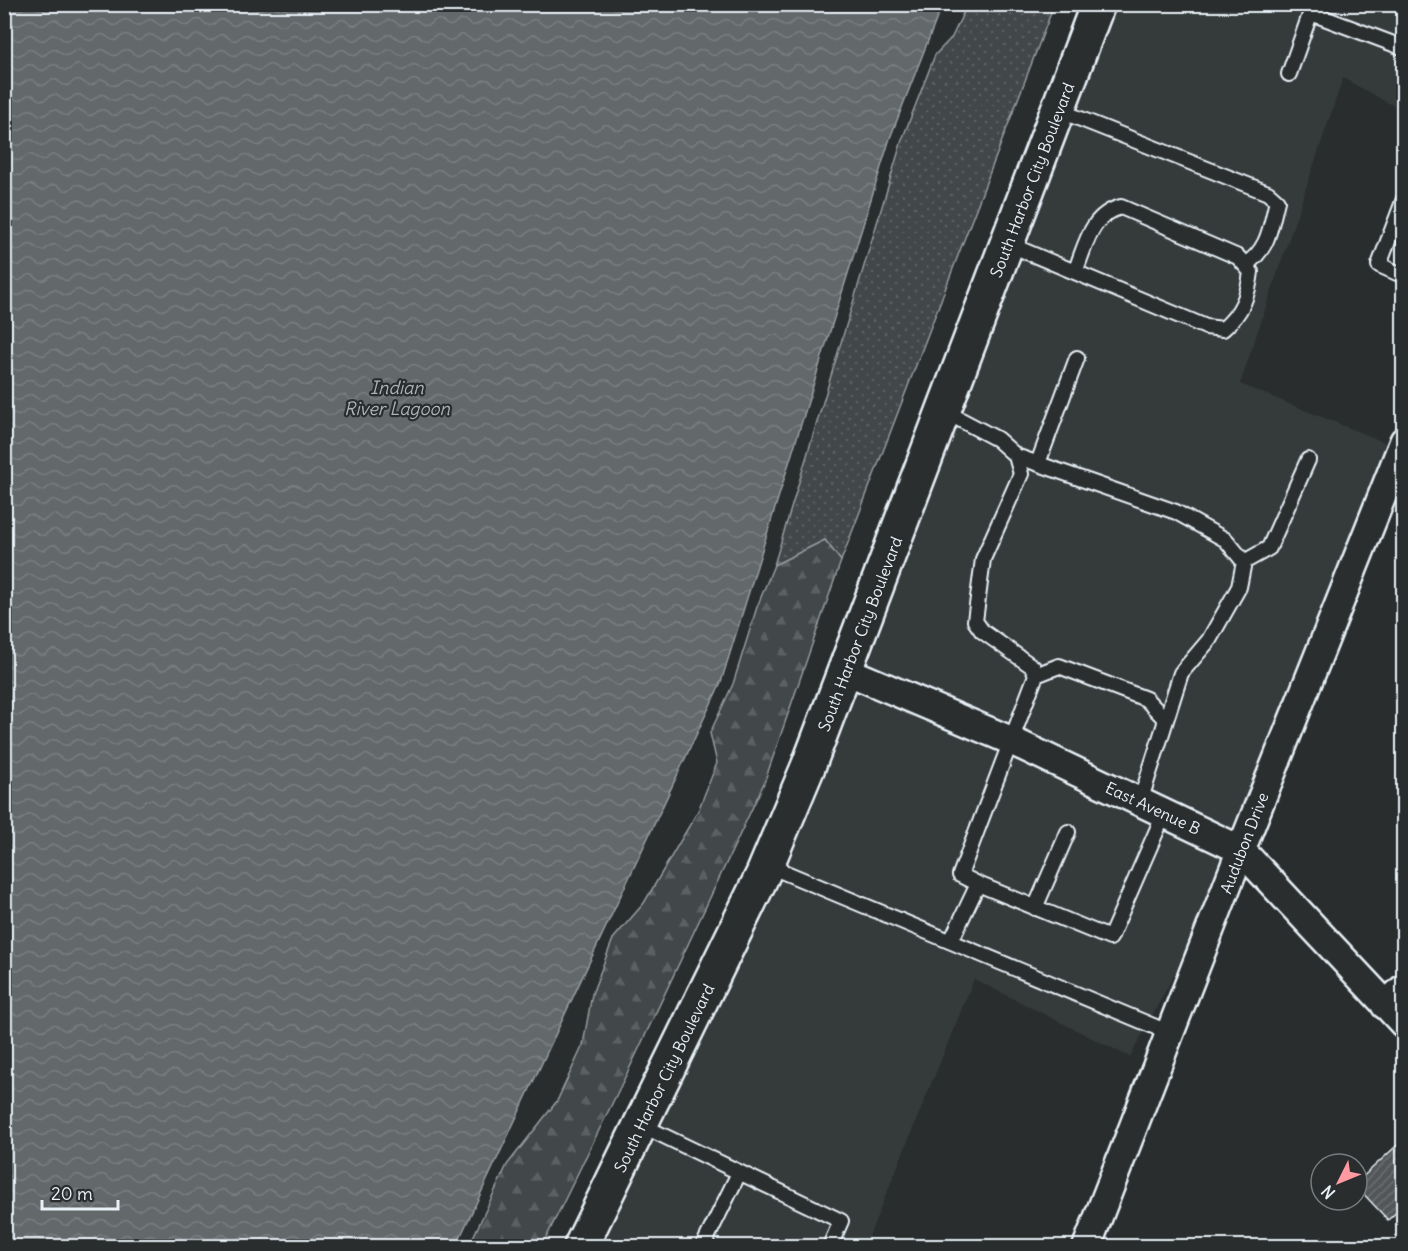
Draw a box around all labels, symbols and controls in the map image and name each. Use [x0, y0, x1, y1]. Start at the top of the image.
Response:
street label: South Harbor City Boulevard [986, 80, 1078, 280]
water label: Indian River Lagoon [344, 376, 451, 420]
street label: South Harbor City Boulevard [814, 534, 906, 734]
street label: East Avenue B [1102, 777, 1204, 839]
street label: Audubon Drive [1215, 789, 1273, 897]
street label: South Harbor City Boulevard [610, 981, 718, 1175]
north arrow [1309, 1152, 1369, 1212]
scale bar [42, 1173, 118, 1211]
text: N [1317, 1181, 1339, 1203]
text: 20 m [51, 1182, 93, 1205]

